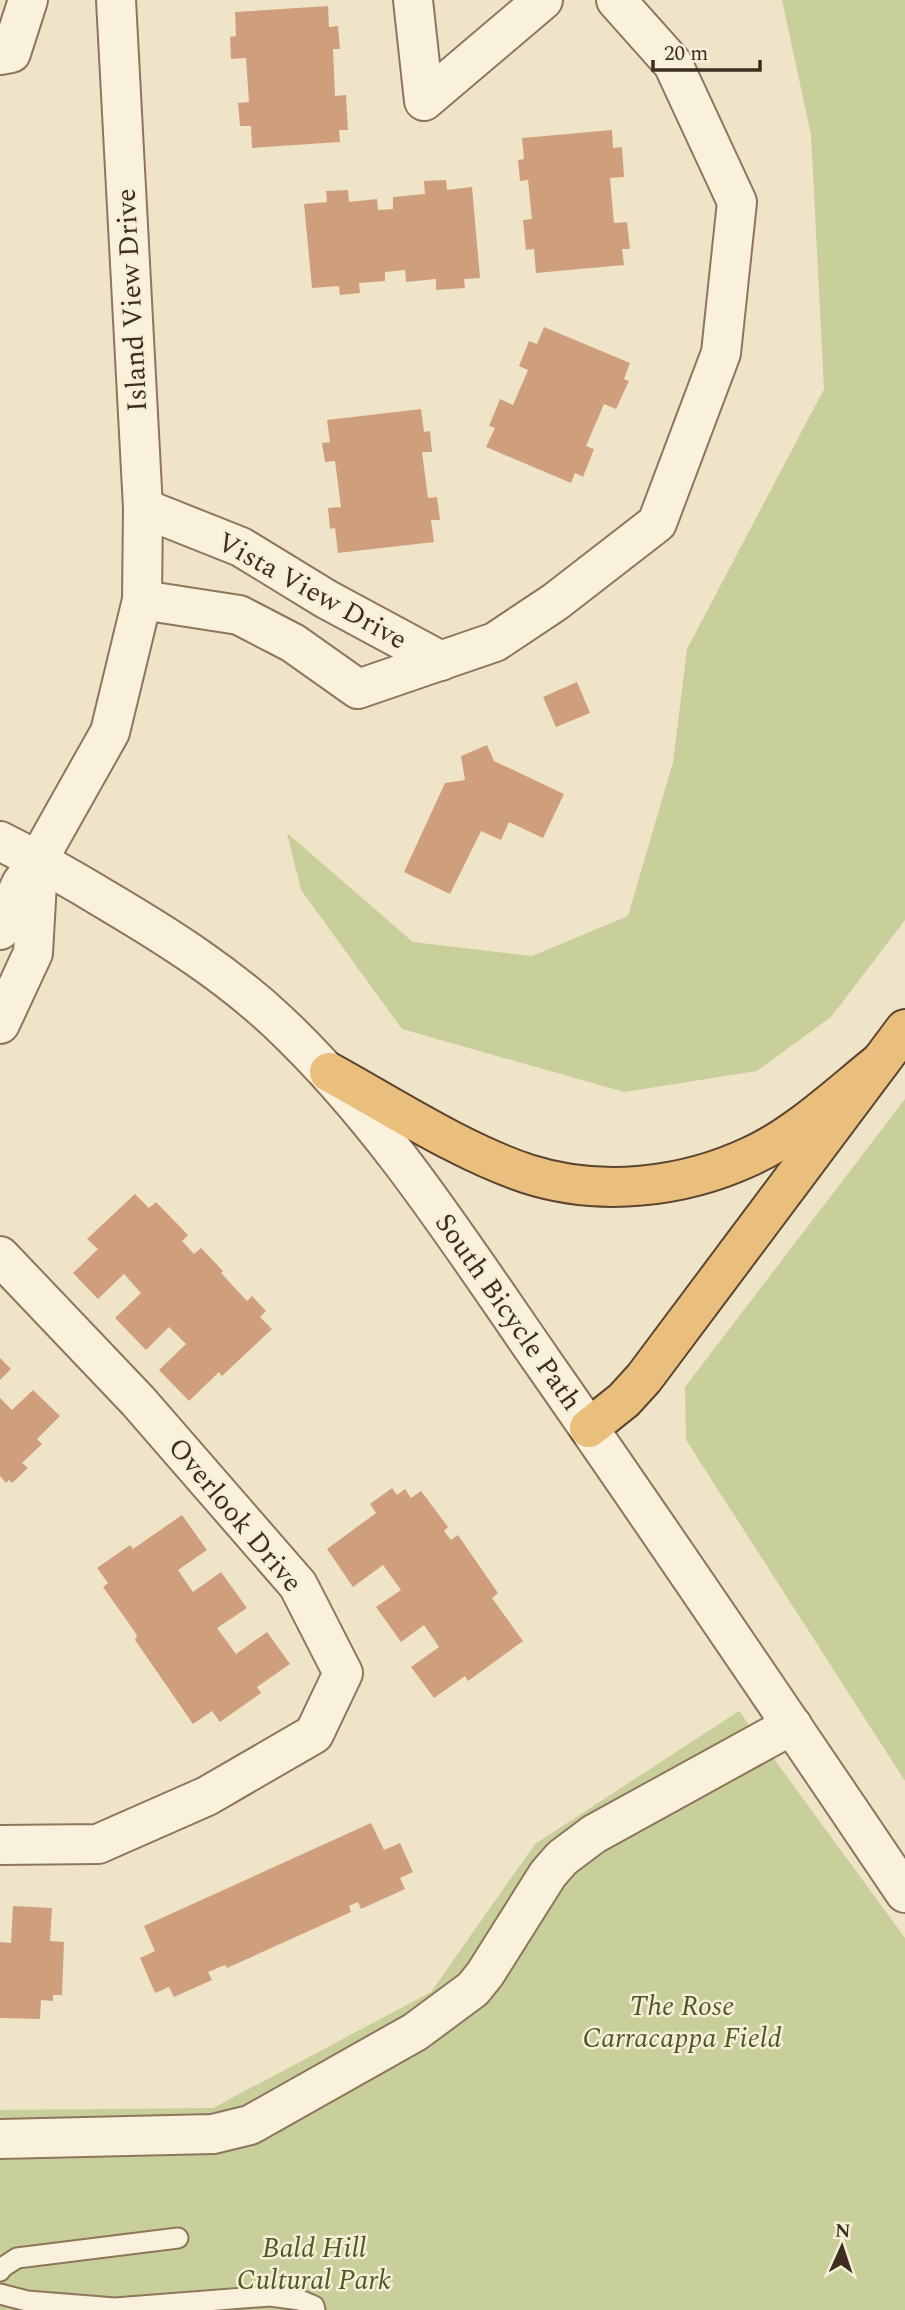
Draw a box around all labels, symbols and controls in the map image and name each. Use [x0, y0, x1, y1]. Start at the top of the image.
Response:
scale bar [653, 28, 760, 72]
text: 20 m [664, 38, 708, 70]
street label: Island View Drive [105, 187, 159, 413]
street label: Vista View Drive [209, 521, 415, 661]
street label: South Bicycle Path [424, 1204, 592, 1420]
street label: Overlook Drive [157, 1428, 313, 1602]
park label: The Rose Carracappa Field [582, 1985, 782, 2060]
north arrow [807, 2212, 877, 2282]
text: N [834, 2217, 851, 2246]
park label: Bald Hill Cultural Park [237, 2227, 391, 2302]

